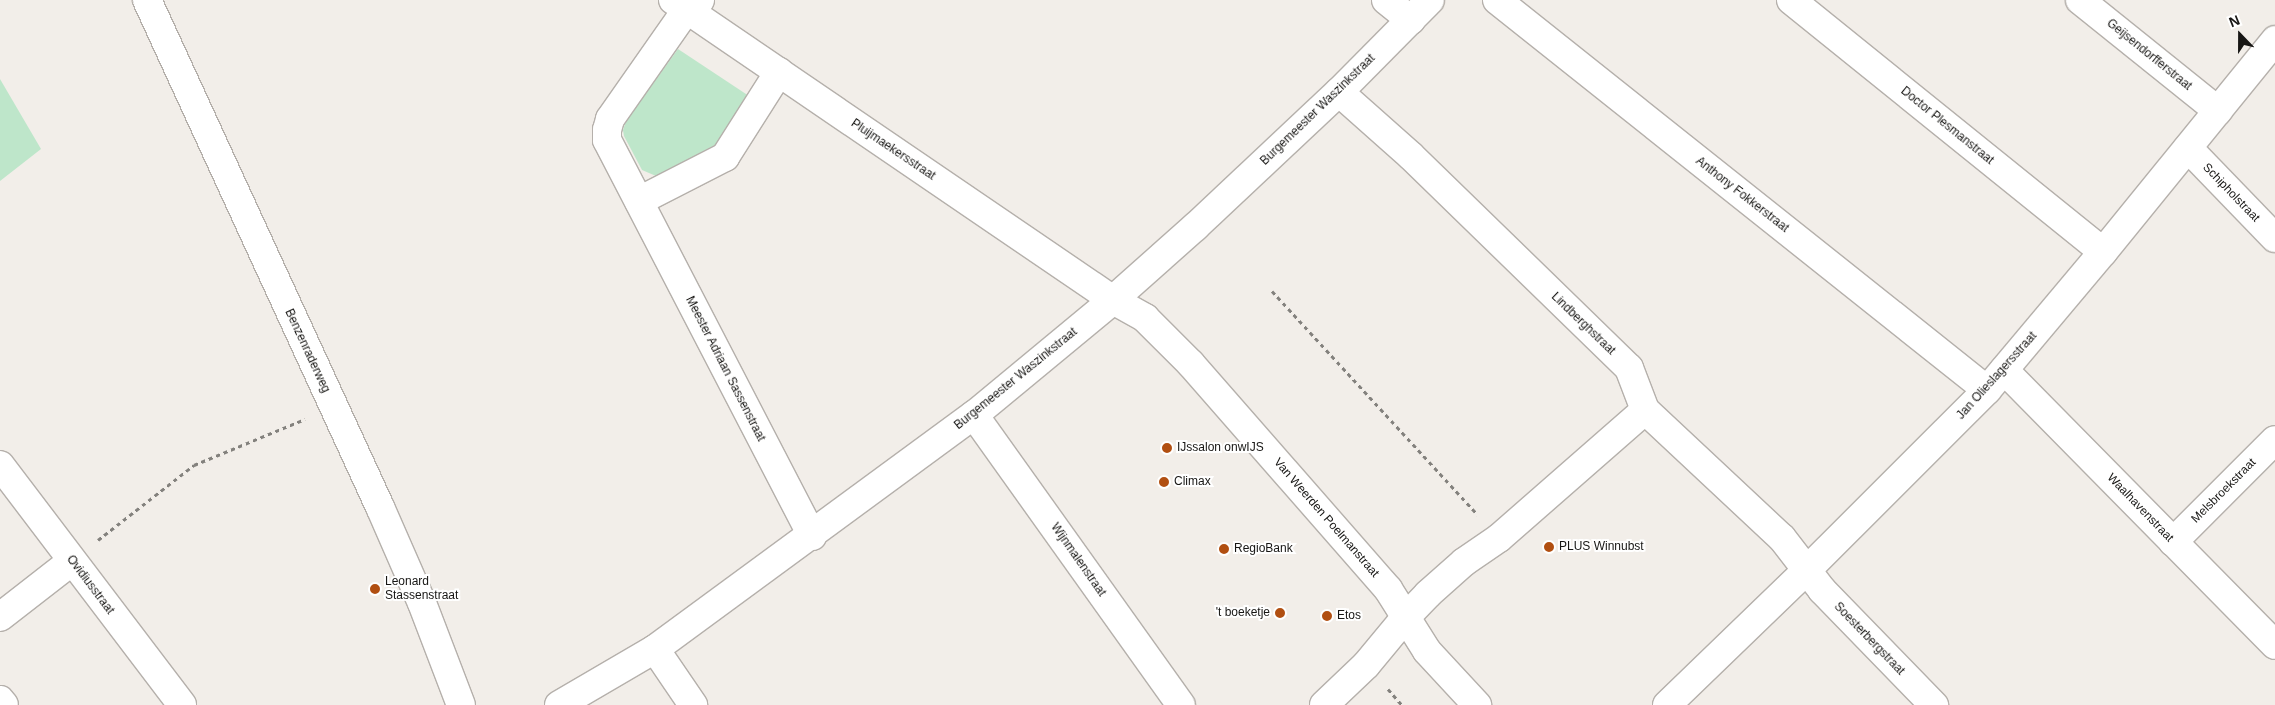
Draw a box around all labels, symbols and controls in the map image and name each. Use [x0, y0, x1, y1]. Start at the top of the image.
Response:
north arrow [2215, 10, 2265, 60]
text: N [2227, 12, 2242, 30]
street label: Geijsendorfferstraat [2104, 16, 2194, 94]
street label: Burgemeester Waszinkstraat [1258, 51, 1378, 169]
street label: Doctor Plesmanstraat [1898, 84, 1996, 168]
street label: Pluijmaekersstraat [848, 116, 938, 184]
street label: Anthony Fokkerstraat [1693, 154, 1791, 236]
street label: Schipholstraat [2199, 161, 2263, 225]
street label: Lindberghstraat [1548, 290, 1618, 358]
street label: Meester Adriaan Sassenstraat [682, 294, 768, 444]
street label: Benzenraderweg [281, 307, 333, 395]
street label: Burgemeester Waszinkstraat [952, 325, 1080, 433]
street label: Jan Olieslagersstraat [1954, 329, 2040, 423]
place label: IJssalon onwIJS [1177, 441, 1264, 455]
marker: IJssalon onwIJS [1161, 442, 1173, 454]
street label: Van Weerden Poelmanstraat [1270, 456, 1382, 580]
street label: Melsbroekstraat [2189, 456, 2259, 526]
street label: Waalhavenstraat [2104, 471, 2176, 545]
place label: Climax [1174, 475, 1211, 489]
marker: Climax [1158, 476, 1170, 488]
street label: Wijnmalenstraat [1047, 521, 1109, 599]
place label: PLUS Winnubst [1559, 540, 1644, 554]
marker: PLUS Winnubst [1543, 541, 1555, 553]
place label: RegioBank [1234, 542, 1293, 556]
marker: RegioBank [1218, 543, 1230, 555]
street label: Ovidiusstraat [63, 553, 117, 617]
place label: Leonard Stassenstraat [385, 575, 458, 603]
marker: Leonard Stassenstraat [369, 583, 381, 595]
street label: Soesterbergstraat [1831, 600, 1907, 678]
place label: 't boeketje [1216, 606, 1270, 620]
marker: 't boeketje [1274, 607, 1286, 619]
place label: Etos [1337, 609, 1361, 623]
marker: Etos [1321, 610, 1333, 622]

